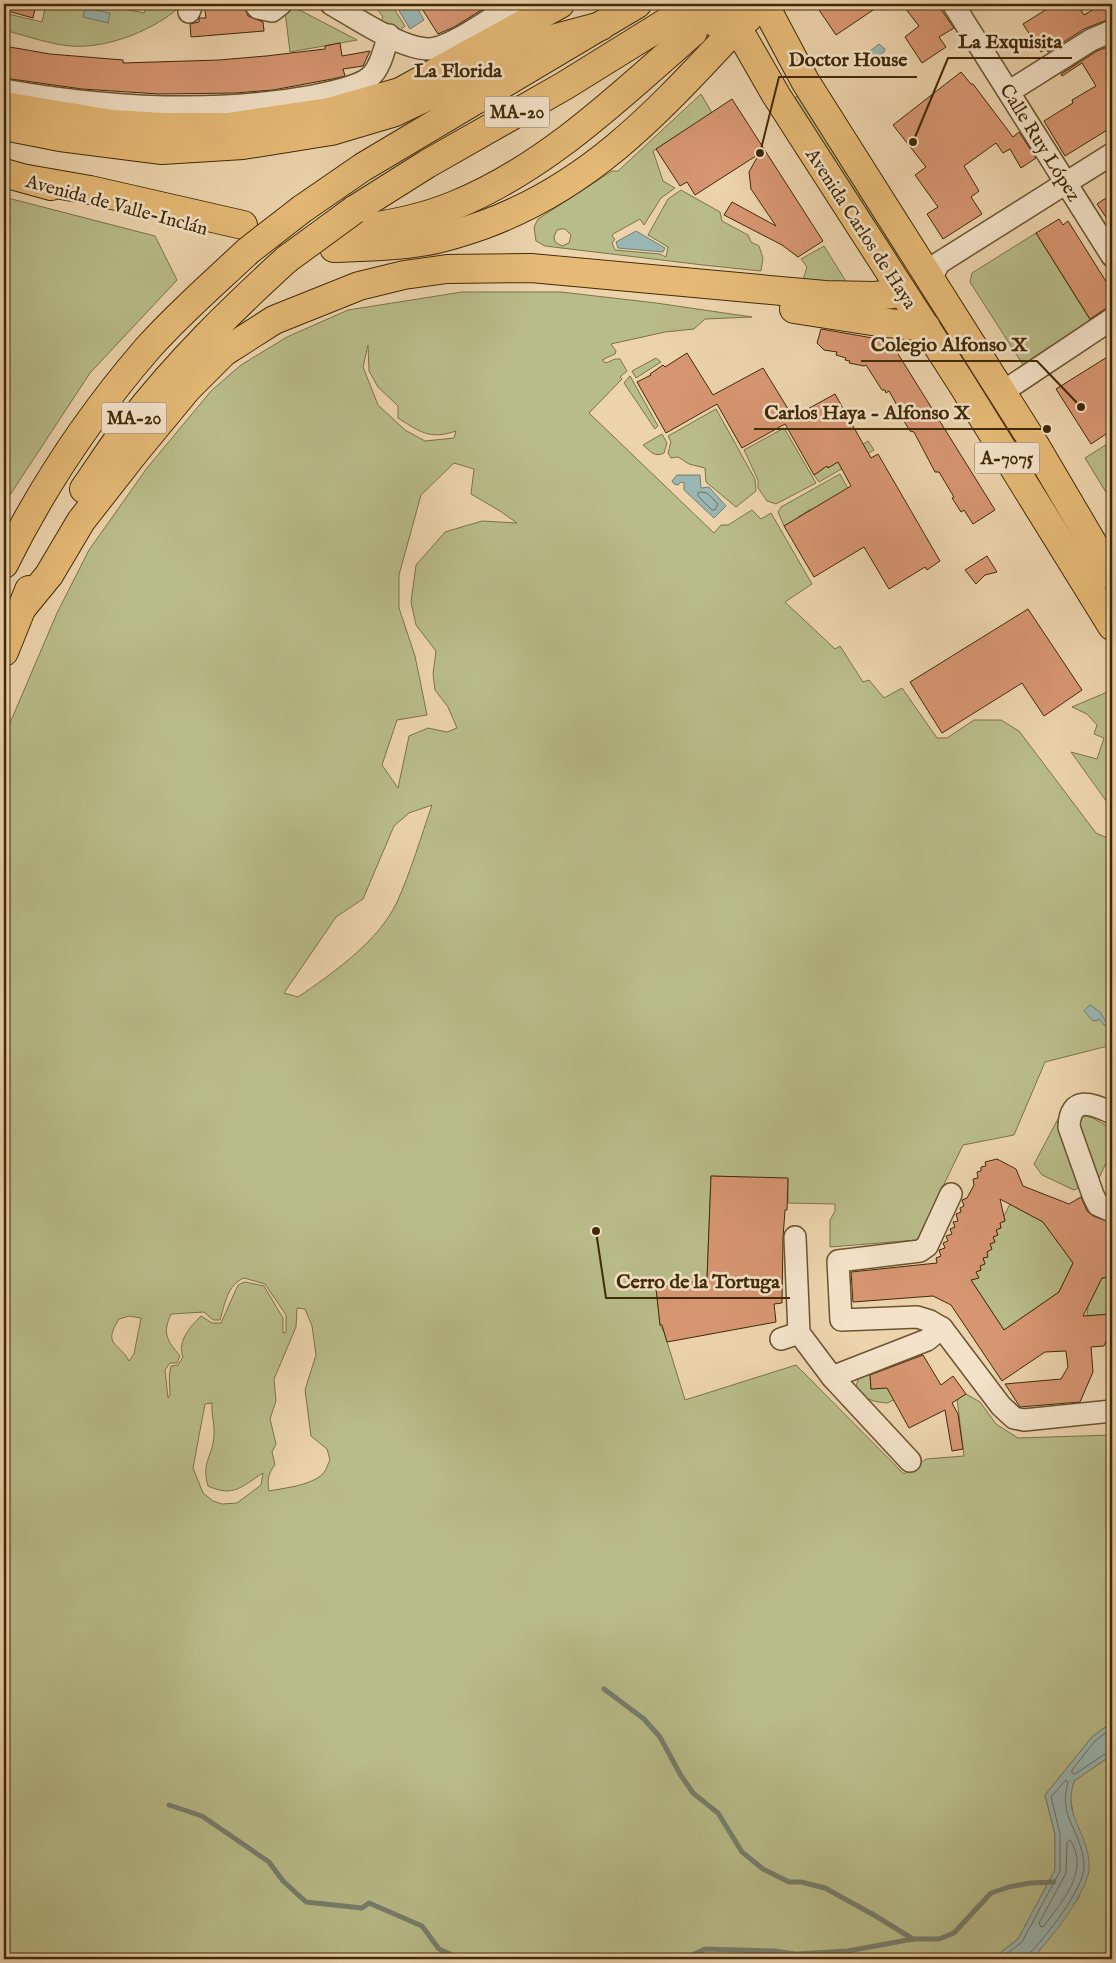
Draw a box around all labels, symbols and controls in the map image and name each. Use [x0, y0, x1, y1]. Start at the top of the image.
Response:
callout: La Exquisita [948, 23, 1072, 58]
text: La Exquisita [958, 30, 1062, 55]
callout: Doctor House [779, 42, 917, 77]
text: Doctor House [789, 48, 908, 73]
district label: La Florida [414, 59, 502, 84]
street label: Calle Ruy López [994, 80, 1085, 207]
road number: MA-20 [484, 96, 550, 128]
street label: Avenida Carlos de Haya [799, 143, 922, 315]
street label: Avenida de Valle-Inclán [22, 170, 210, 242]
callout: Colegio Alfonso X [861, 326, 1037, 361]
text: Colegio Alfonso X [871, 333, 1028, 358]
callout: Carlos Haya - Alfonso X [754, 394, 980, 429]
text: Carlos Haya - Alfonso X [764, 401, 971, 426]
road number: MA-20 [102, 402, 166, 433]
road number: A-7075 [974, 442, 1040, 473]
callout: Cerro de la Tortuga [606, 1263, 790, 1298]
text: Cerro de la Tortuga [616, 1270, 780, 1295]

